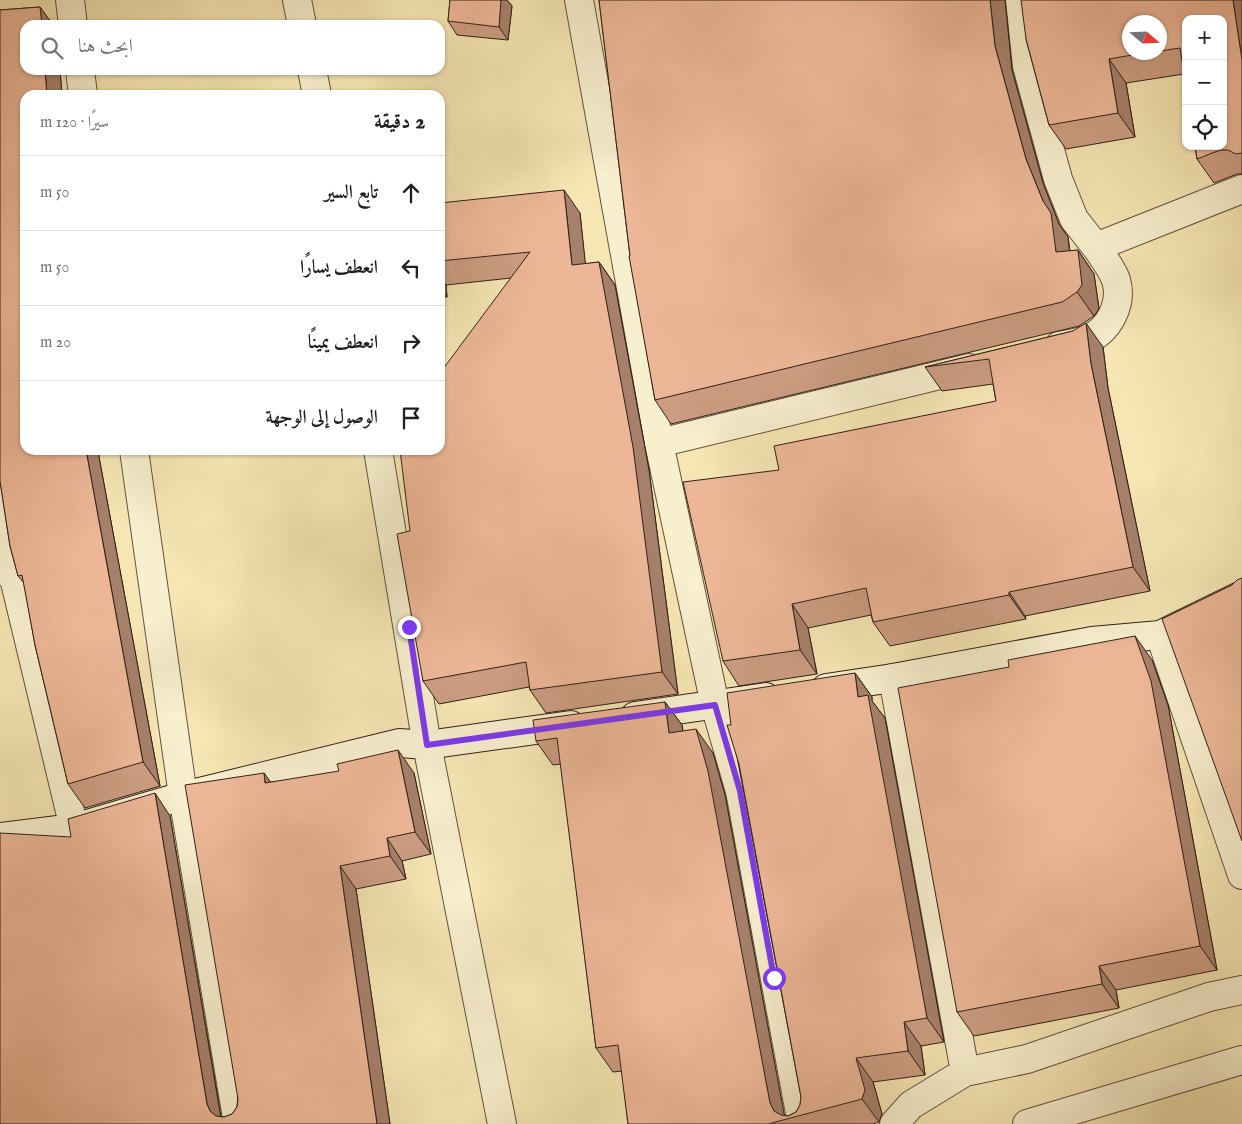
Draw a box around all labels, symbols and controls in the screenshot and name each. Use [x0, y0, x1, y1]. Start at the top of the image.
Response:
north arrow [1122, 15, 1167, 60]
map controls [1182, 15, 1227, 150]
button: + [1182, 15, 1227, 60]
search box [20, 20, 445, 75]
icon: search [38, 34, 66, 62]
text: ابحث هنا [78, 35, 133, 59]
button: − [1182, 60, 1227, 105]
button: locate [1182, 105, 1227, 150]
text: 2 دقيقة [374, 109, 425, 136]
text: سيرًا · 120 m [40, 113, 109, 133]
icon: ahead [397, 179, 425, 207]
text: تابع السير [324, 181, 378, 205]
text: 50 m [40, 183, 69, 203]
icon: left [397, 254, 425, 282]
text: انعطف يسارًا [300, 256, 378, 280]
text: 50 m [40, 258, 69, 278]
icon: right [397, 329, 425, 357]
text: انعطف يمينًا [308, 331, 378, 355]
text: 20 m [40, 333, 71, 353]
icon: arrive [397, 404, 425, 432]
text: الوصول إلى الوجهة [266, 406, 378, 430]
route end [398, 616, 421, 639]
route start [763, 967, 786, 990]

